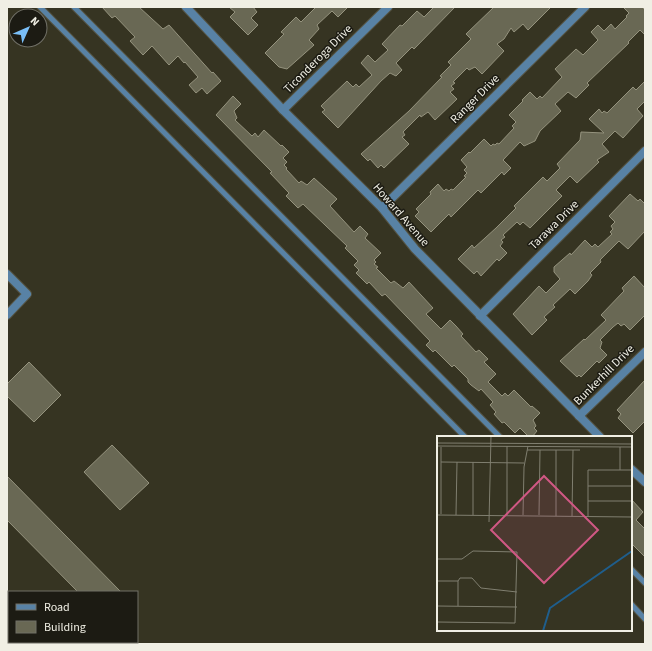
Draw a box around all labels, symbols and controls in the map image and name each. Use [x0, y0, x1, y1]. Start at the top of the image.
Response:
north arrow [8, 8, 48, 48]
text: N [27, 13, 43, 29]
street label: Ticonderoga Drive [280, 21, 356, 97]
street label: Ranger Drive [446, 70, 504, 128]
street label: Howard Avenue [369, 180, 433, 250]
street label: Tarawa Drive [525, 196, 583, 254]
street label: Bunkerhill Drive [570, 341, 638, 409]
inset map [437, 436, 632, 631]
legend [8, 591, 138, 643]
text: Road [44, 599, 70, 616]
text: Building [44, 619, 86, 636]

